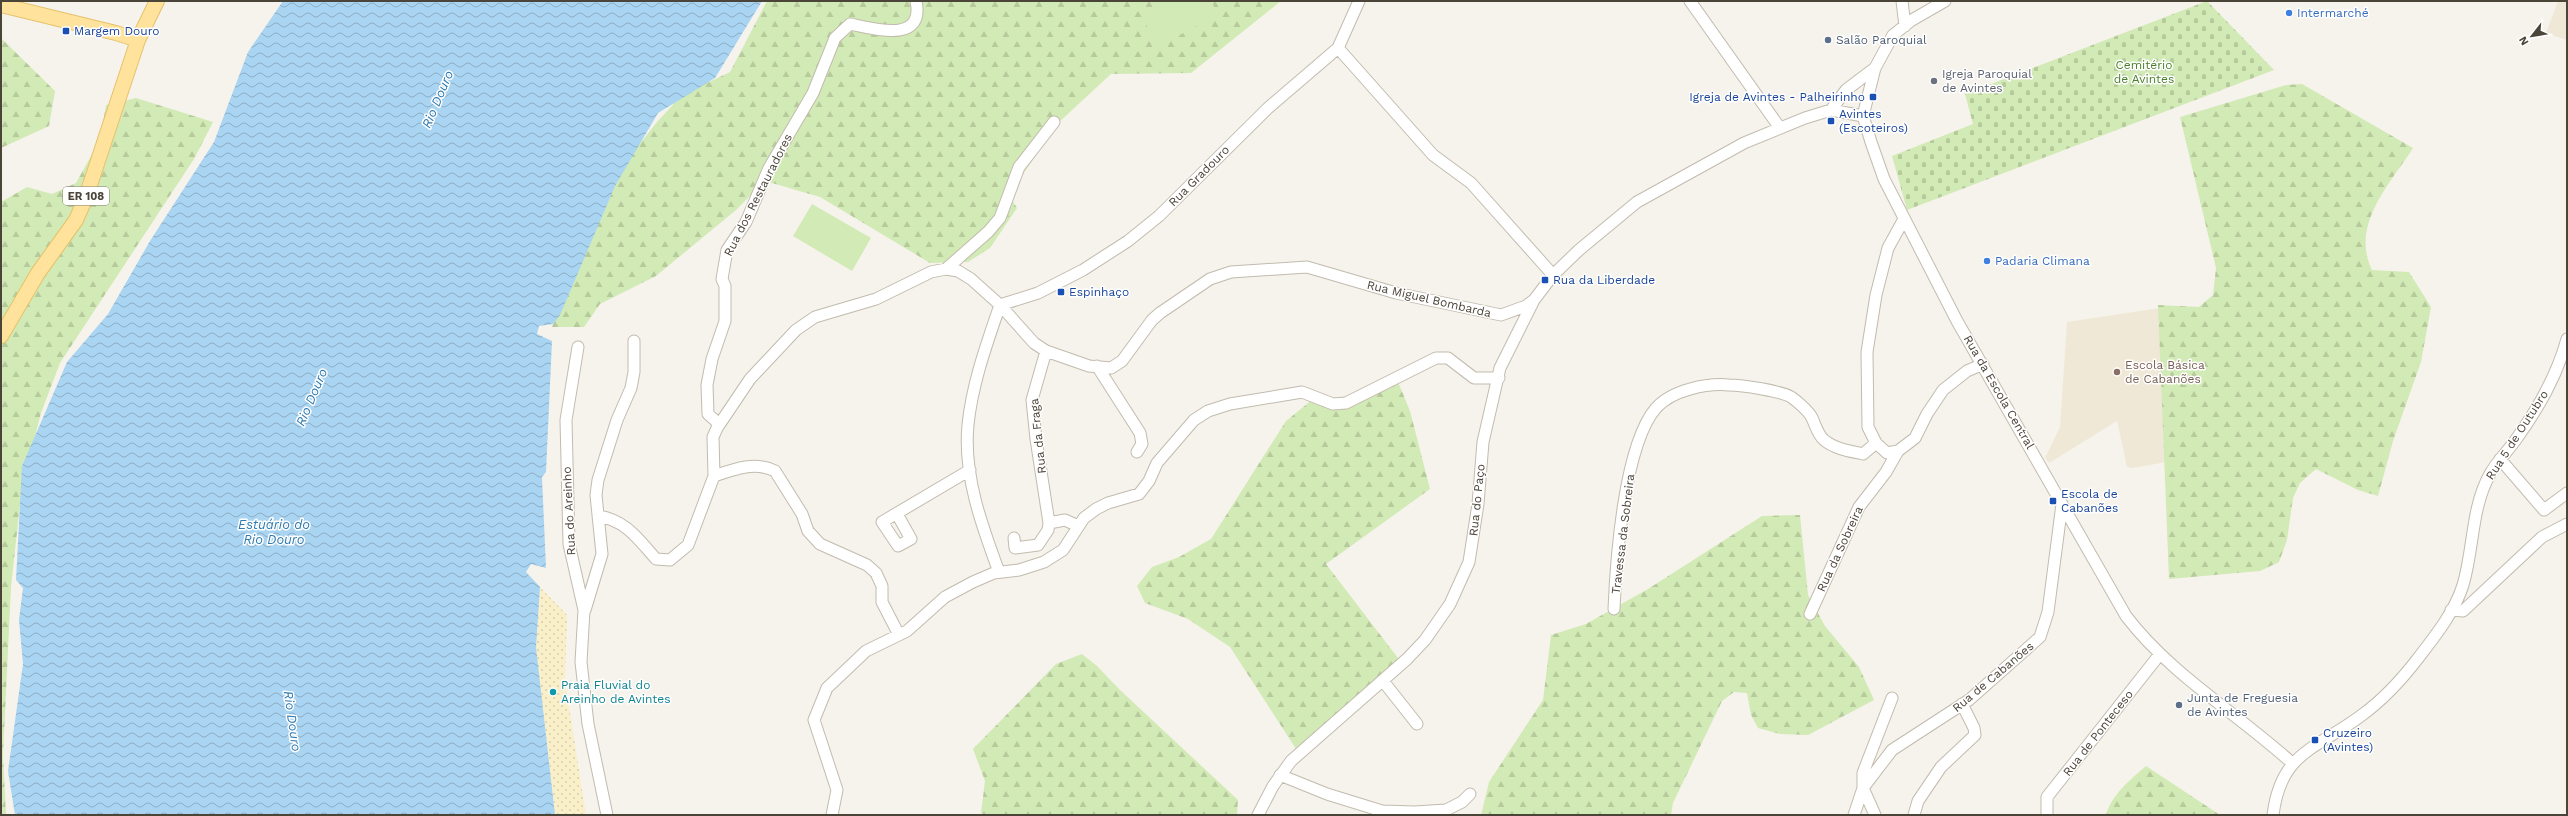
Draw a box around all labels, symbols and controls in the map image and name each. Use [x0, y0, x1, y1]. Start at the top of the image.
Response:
place label: Intermarché [2297, 6, 2369, 20]
marker: Intermarché [2284, 8, 2294, 18]
north arrow [2512, 16, 2552, 56]
place label: Margem Douro [74, 24, 160, 38]
marker: Margem Douro [61, 26, 71, 36]
place label: Salão Paroquial [1836, 33, 1927, 47]
text: N [2516, 34, 2532, 48]
marker: Salão Paroquial [1823, 35, 1833, 45]
park label: Cemitério de Avintes [2114, 58, 2174, 86]
place label: Igreja Paroquial de Avintes [1942, 67, 2032, 95]
water label: Rio Douro [419, 68, 456, 130]
marker: Igreja Paroquial de Avintes [1929, 76, 1939, 86]
place label: Igreja de Avintes - Palheirinho [1689, 90, 1865, 104]
marker: Igreja de Avintes - Palheirinho [1868, 92, 1878, 102]
place label: Avintes (Escoteiros) [1839, 107, 1908, 135]
marker: Avintes (Escoteiros) [1826, 116, 1836, 126]
street label: Rua dos Restauradores [721, 131, 795, 259]
street label: Rua Gradouro [1166, 143, 1232, 209]
road number: ER 108 [63, 187, 109, 205]
place label: Padaria Climana [1995, 254, 2090, 268]
marker: Padaria Climana [1982, 256, 1992, 266]
place label: Rua da Liberdade [1553, 273, 1655, 287]
marker: Rua da Liberdade [1540, 275, 1550, 285]
street label: Rua Miguel Bombarda [1365, 278, 1493, 320]
place label: Espinhaço [1069, 285, 1129, 299]
marker: Espinhaço [1056, 287, 1066, 297]
street label: Rua da Escola Central [1961, 333, 2037, 452]
place label: Escola Básica de Cabanões [2125, 358, 2205, 386]
water label: Rio Douro [293, 366, 330, 428]
marker: Escola Básica de Cabanões [2112, 367, 2122, 377]
street label: Rua 5 de Outubro [2483, 388, 2551, 482]
street label: Rua da Fraga [1027, 398, 1049, 474]
street label: Rua do Paço [1466, 463, 1488, 537]
street label: Rua do Areinho [560, 466, 578, 556]
street label: Travessa da Sobreira [1609, 473, 1637, 595]
place label: Escola de Cabanões [2061, 487, 2118, 515]
marker: Escola de Cabanões [2048, 496, 2058, 506]
street label: Rua da Sobreira [1814, 504, 1866, 594]
water label: Estuário do Rio Douro [238, 517, 310, 547]
street label: Rua de Cabanões [1950, 639, 2036, 715]
place label: Praia Fluvial do Areinho de Avintes [561, 678, 671, 706]
marker: Praia Fluvial do Areinho de Avintes [548, 687, 558, 697]
street label: Rua de Ponteceso [2060, 687, 2136, 779]
water label: Rio Douro [281, 690, 304, 752]
place label: Junta de Freguesia de Avintes [2187, 691, 2298, 719]
marker: Junta de Freguesia de Avintes [2174, 700, 2184, 710]
place label: Cruzeiro (Avintes) [2323, 726, 2373, 754]
marker: Cruzeiro (Avintes) [2310, 735, 2320, 745]

